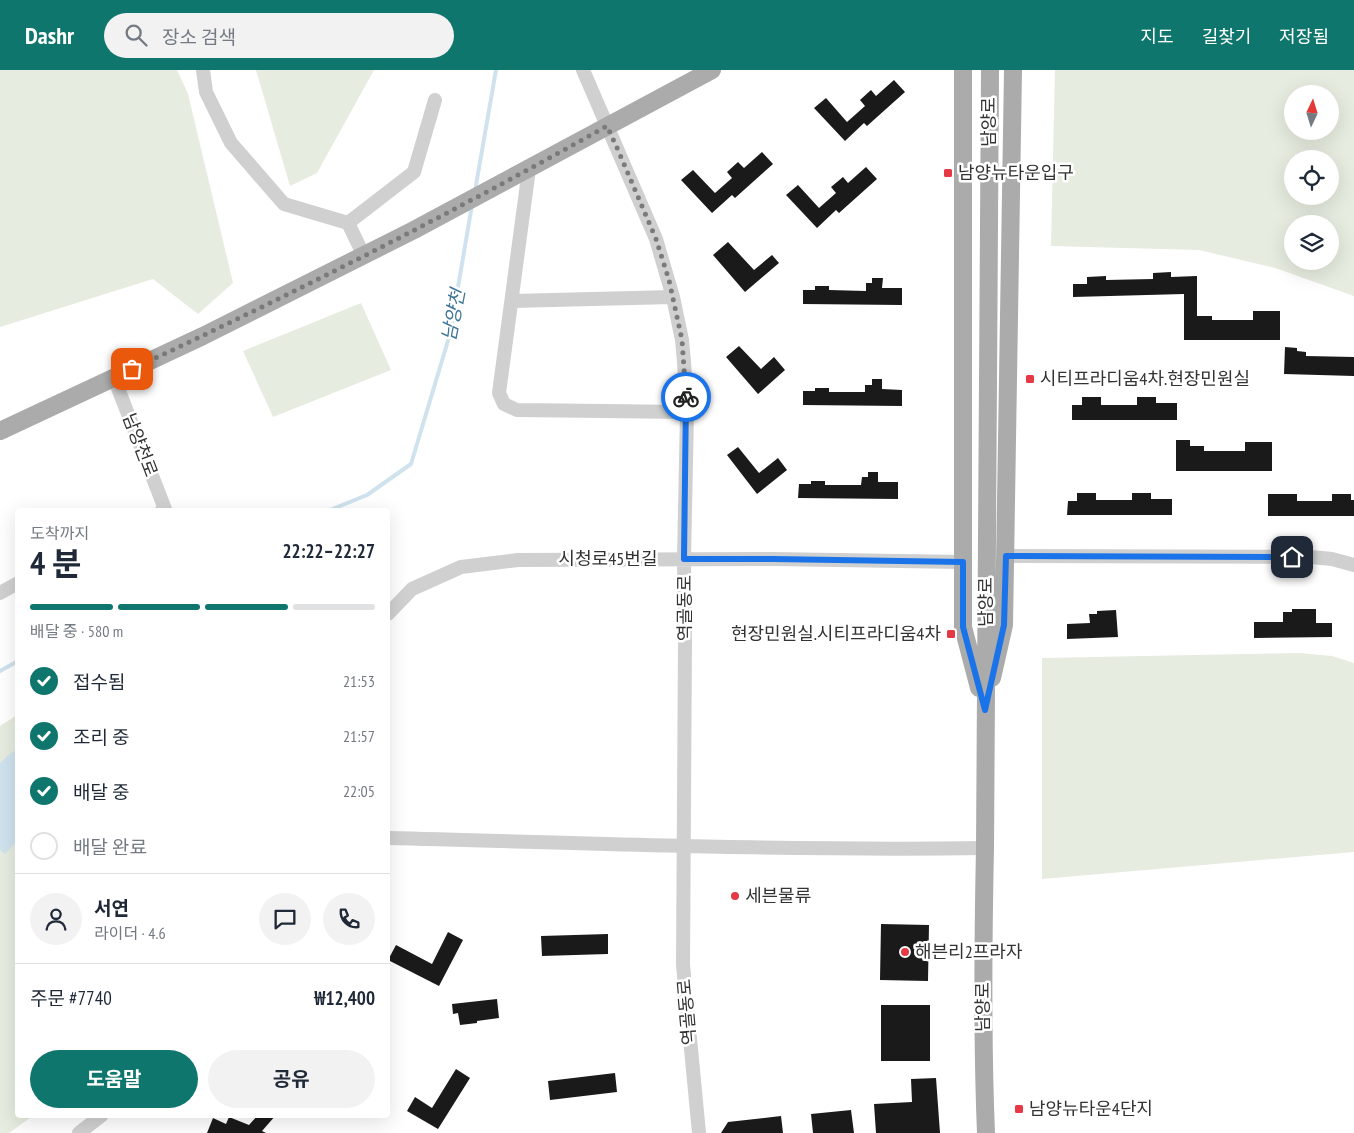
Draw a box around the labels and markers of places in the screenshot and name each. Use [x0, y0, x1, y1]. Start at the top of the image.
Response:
place label: 남양뉴타운입구 [958, 161, 1074, 184]
marker: 남양뉴타운입구 [942, 167, 954, 179]
pin [111, 348, 153, 390]
place label: 시티프라디움4차.현장민원실 [1040, 367, 1250, 390]
marker: 시티프라디움4차.현장민원실 [1024, 373, 1036, 385]
pin [1271, 536, 1313, 578]
place label: 현장민원실.시티프라디움4차 [731, 622, 941, 645]
marker: 현장민원실.시티프라디움4차 [945, 628, 957, 640]
place label: 세븐물류 [745, 884, 811, 907]
marker: 세븐물류 [729, 890, 741, 902]
place label: 해븐리2프라자 [915, 940, 1023, 963]
marker: 해븐리2프라자 [899, 946, 911, 958]
place label: 남양뉴타운4단지 [1029, 1097, 1153, 1120]
marker: 남양뉴타운4단지 [1013, 1103, 1025, 1115]

